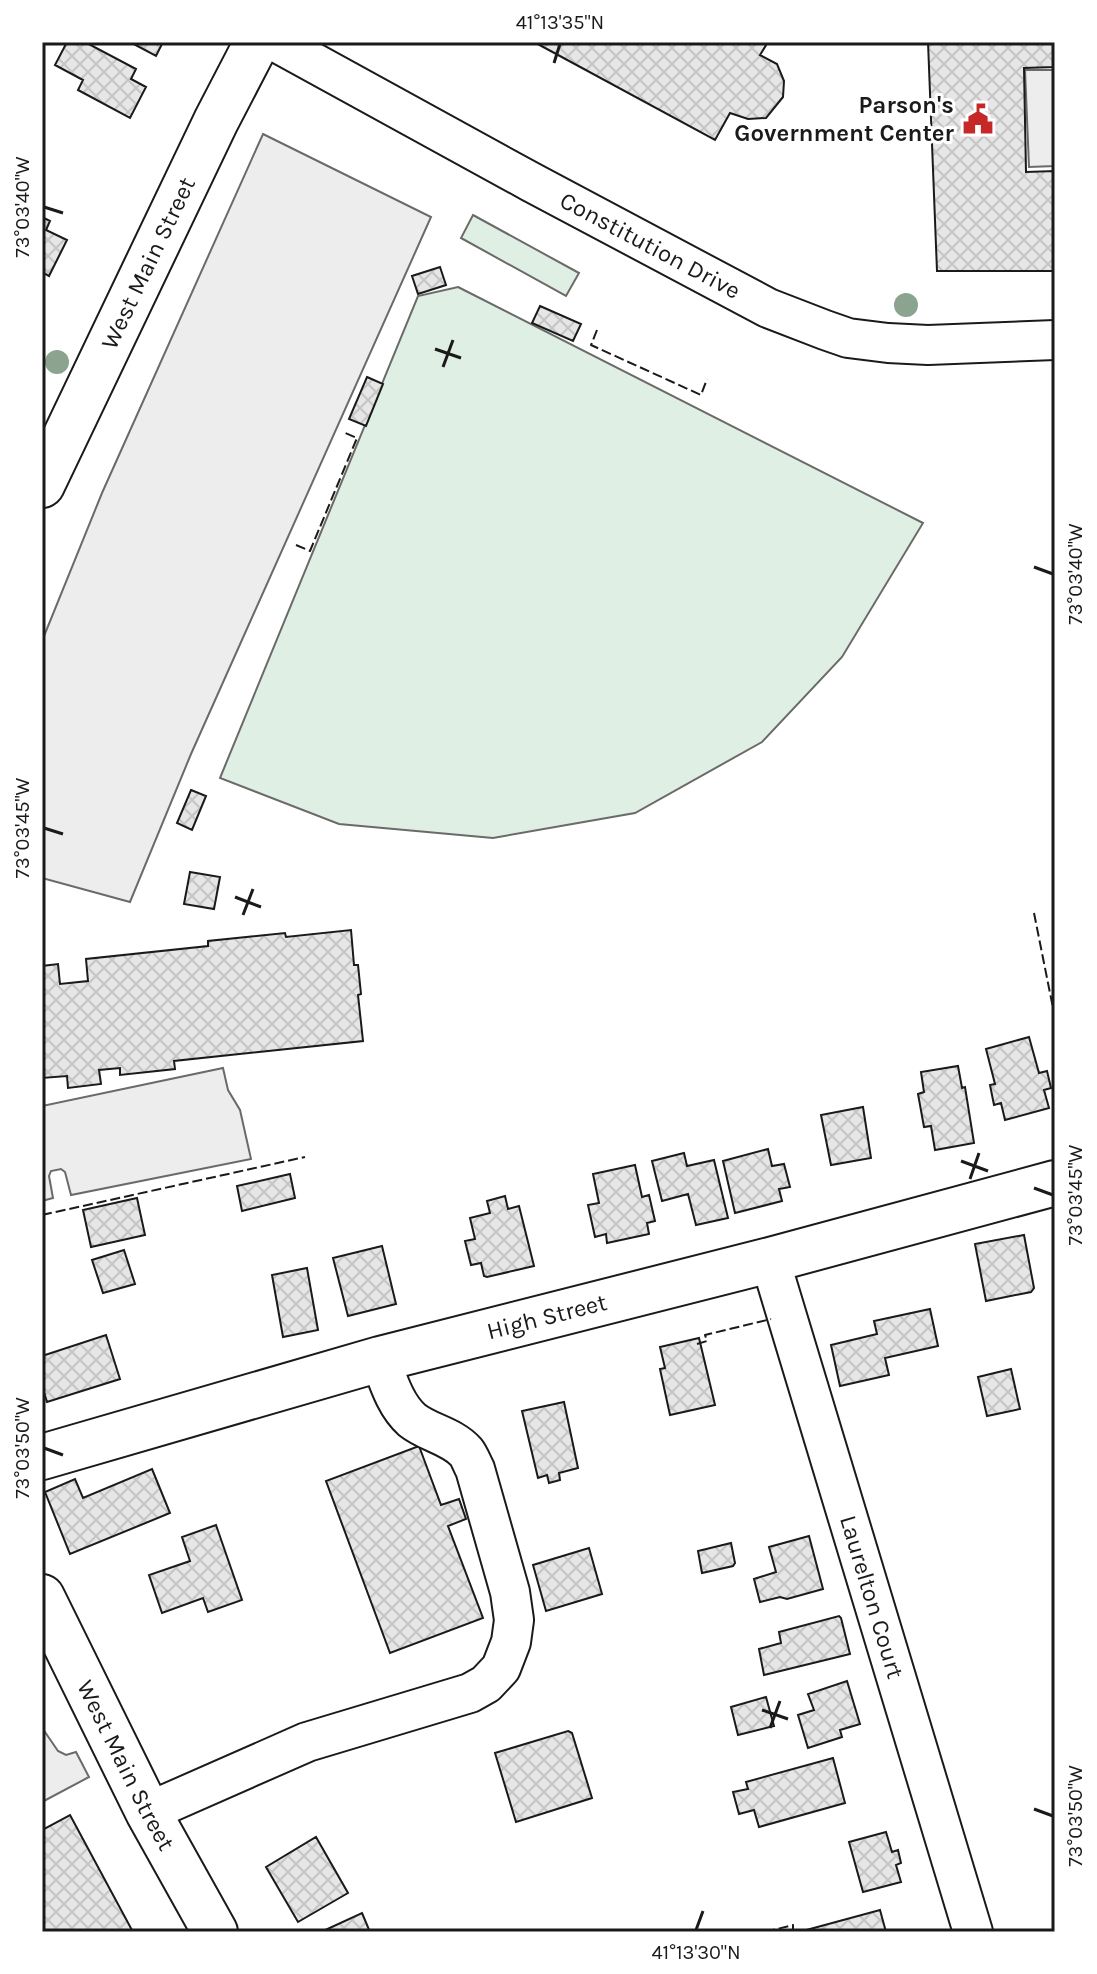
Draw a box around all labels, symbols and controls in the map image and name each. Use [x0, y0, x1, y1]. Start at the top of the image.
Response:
text: 41°13'35"N [516, 11, 604, 34]
place label: Parson's Government Center [734, 91, 955, 147]
public building icon: Parson's Government Center [961, 102, 995, 136]
text: 73°03'40"W [11, 156, 34, 258]
street label: West Main Street [95, 173, 201, 354]
street label: Constitution Drive [555, 186, 745, 305]
text: 73°03'40"W [1064, 523, 1087, 625]
text: 73°03'45"W [11, 777, 34, 878]
text: 73°03'45"W [1064, 1144, 1087, 1245]
street label: High Street [484, 1288, 610, 1345]
text: 73°03'50"W [11, 1397, 34, 1499]
street label: Laurelton Court [834, 1512, 910, 1682]
street label: West Main Street [71, 1675, 181, 1855]
text: 73°03'50"W [1064, 1765, 1087, 1867]
text: 41°13'30"N [651, 1941, 741, 1964]

